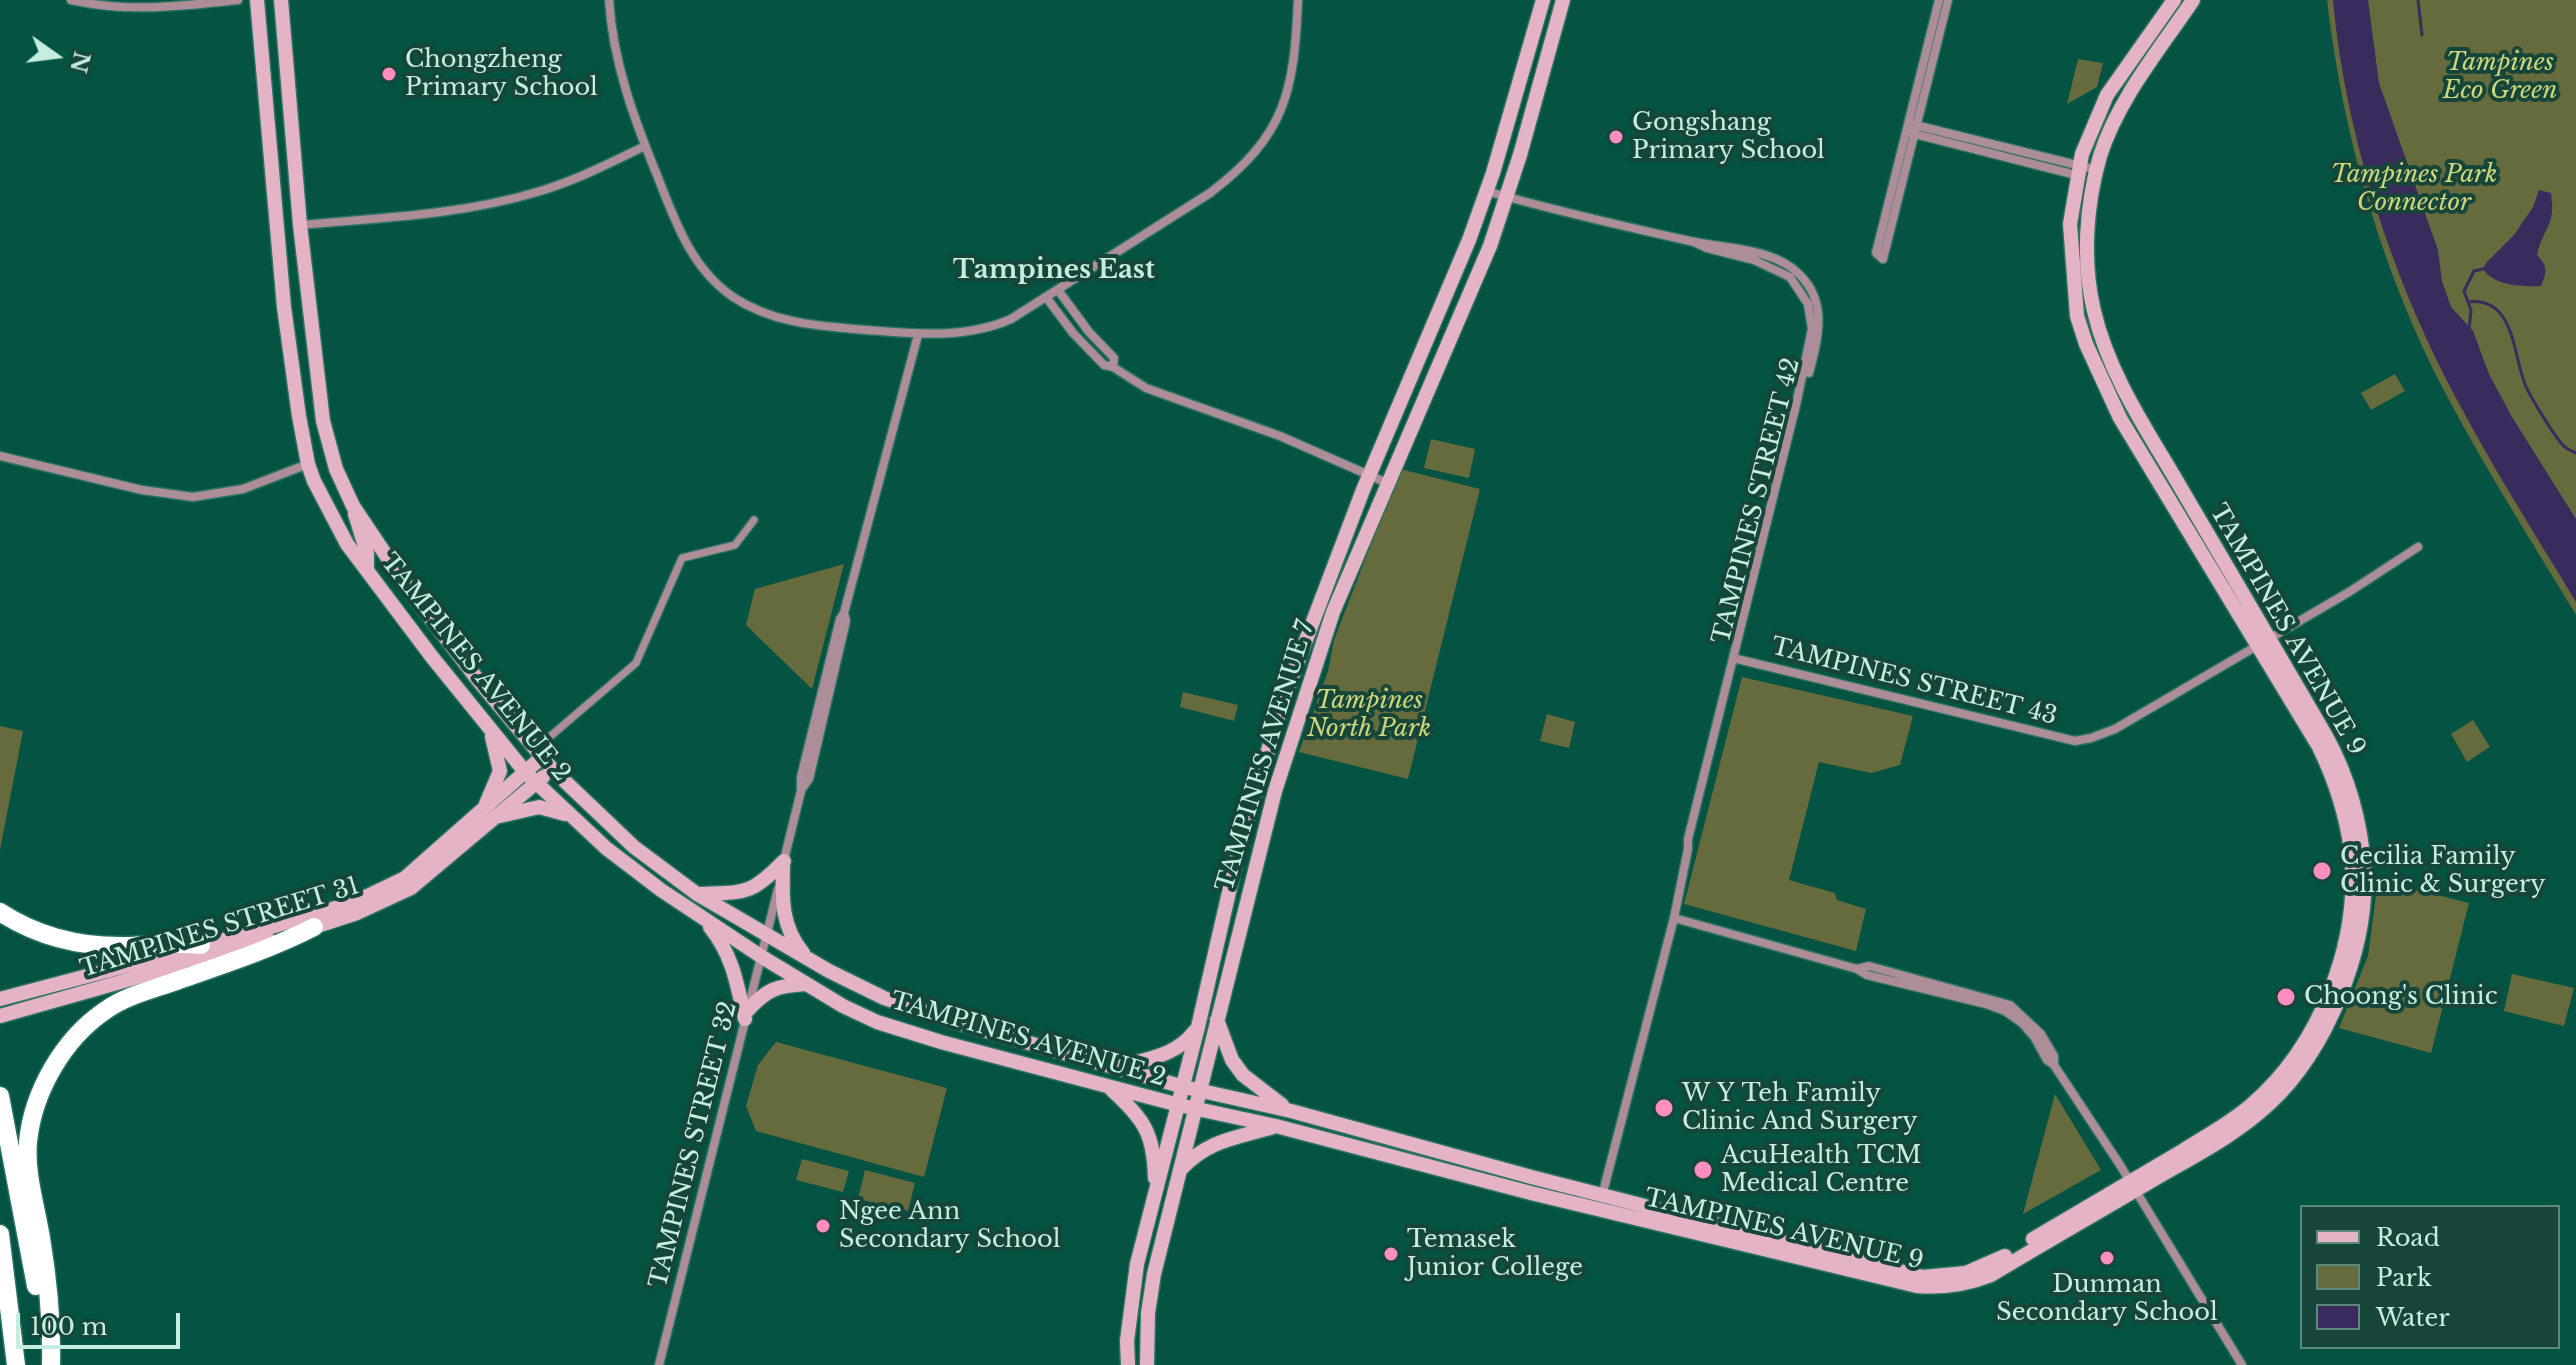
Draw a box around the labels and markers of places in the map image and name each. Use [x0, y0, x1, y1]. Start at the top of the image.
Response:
place label: Chongzheng Primary School [405, 46, 598, 102]
marker: Chongzheng Primary School [380, 65, 398, 83]
place label: Gongshang Primary School [1632, 109, 1825, 165]
marker: Gongshang Primary School [1607, 128, 1625, 146]
place label: Cecilia Family Clinic & Surgery [2340, 843, 2545, 899]
marker: Cecilia Family Clinic & Surgery [2311, 860, 2333, 882]
place label: Choong's Clinic [2304, 983, 2498, 1011]
marker: Choong's Clinic [2275, 986, 2297, 1008]
place label: W Y Teh Family Clinic And Surgery [1682, 1080, 1918, 1136]
marker: W Y Teh Family Clinic And Surgery [1653, 1097, 1675, 1119]
place label: AcuHealth TCM Medical Centre [1721, 1142, 1922, 1198]
marker: AcuHealth TCM Medical Centre [1692, 1159, 1714, 1181]
place label: Ngee Ann Secondary School [839, 1198, 1061, 1254]
marker: Ngee Ann Secondary School [814, 1217, 832, 1235]
place label: Temasek Junior College [1407, 1226, 1583, 1282]
marker: Temasek Junior College [1382, 1245, 1400, 1263]
marker: Dunman Secondary School [2098, 1249, 2116, 1267]
place label: Dunman Secondary School [1996, 1271, 2218, 1327]

